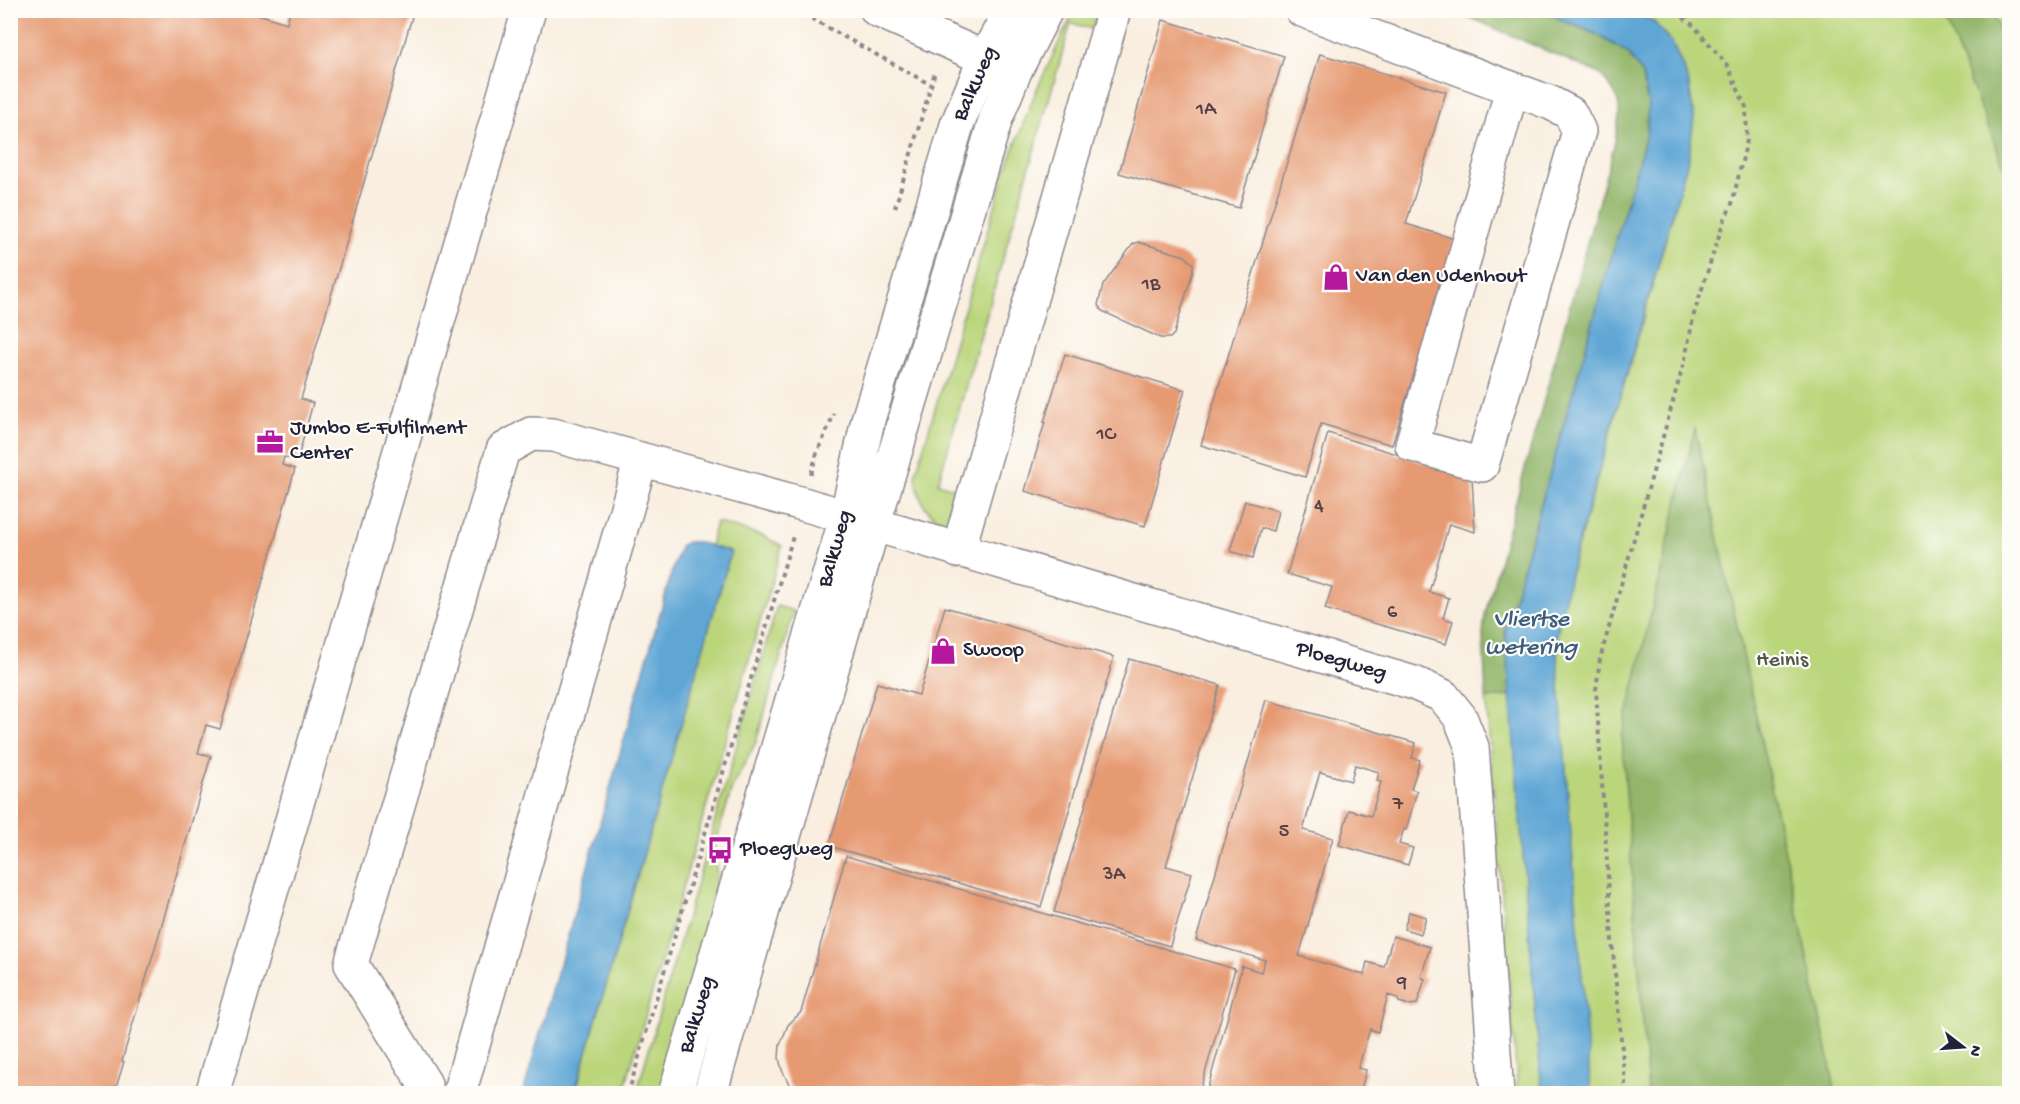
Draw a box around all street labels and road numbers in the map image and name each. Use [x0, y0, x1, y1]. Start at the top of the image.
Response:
street label: Balkweg [948, 43, 1004, 126]
street label: Balkweg [812, 507, 859, 592]
street label: Ploegweg [1292, 636, 1389, 687]
street label: Balkweg [674, 973, 722, 1058]

